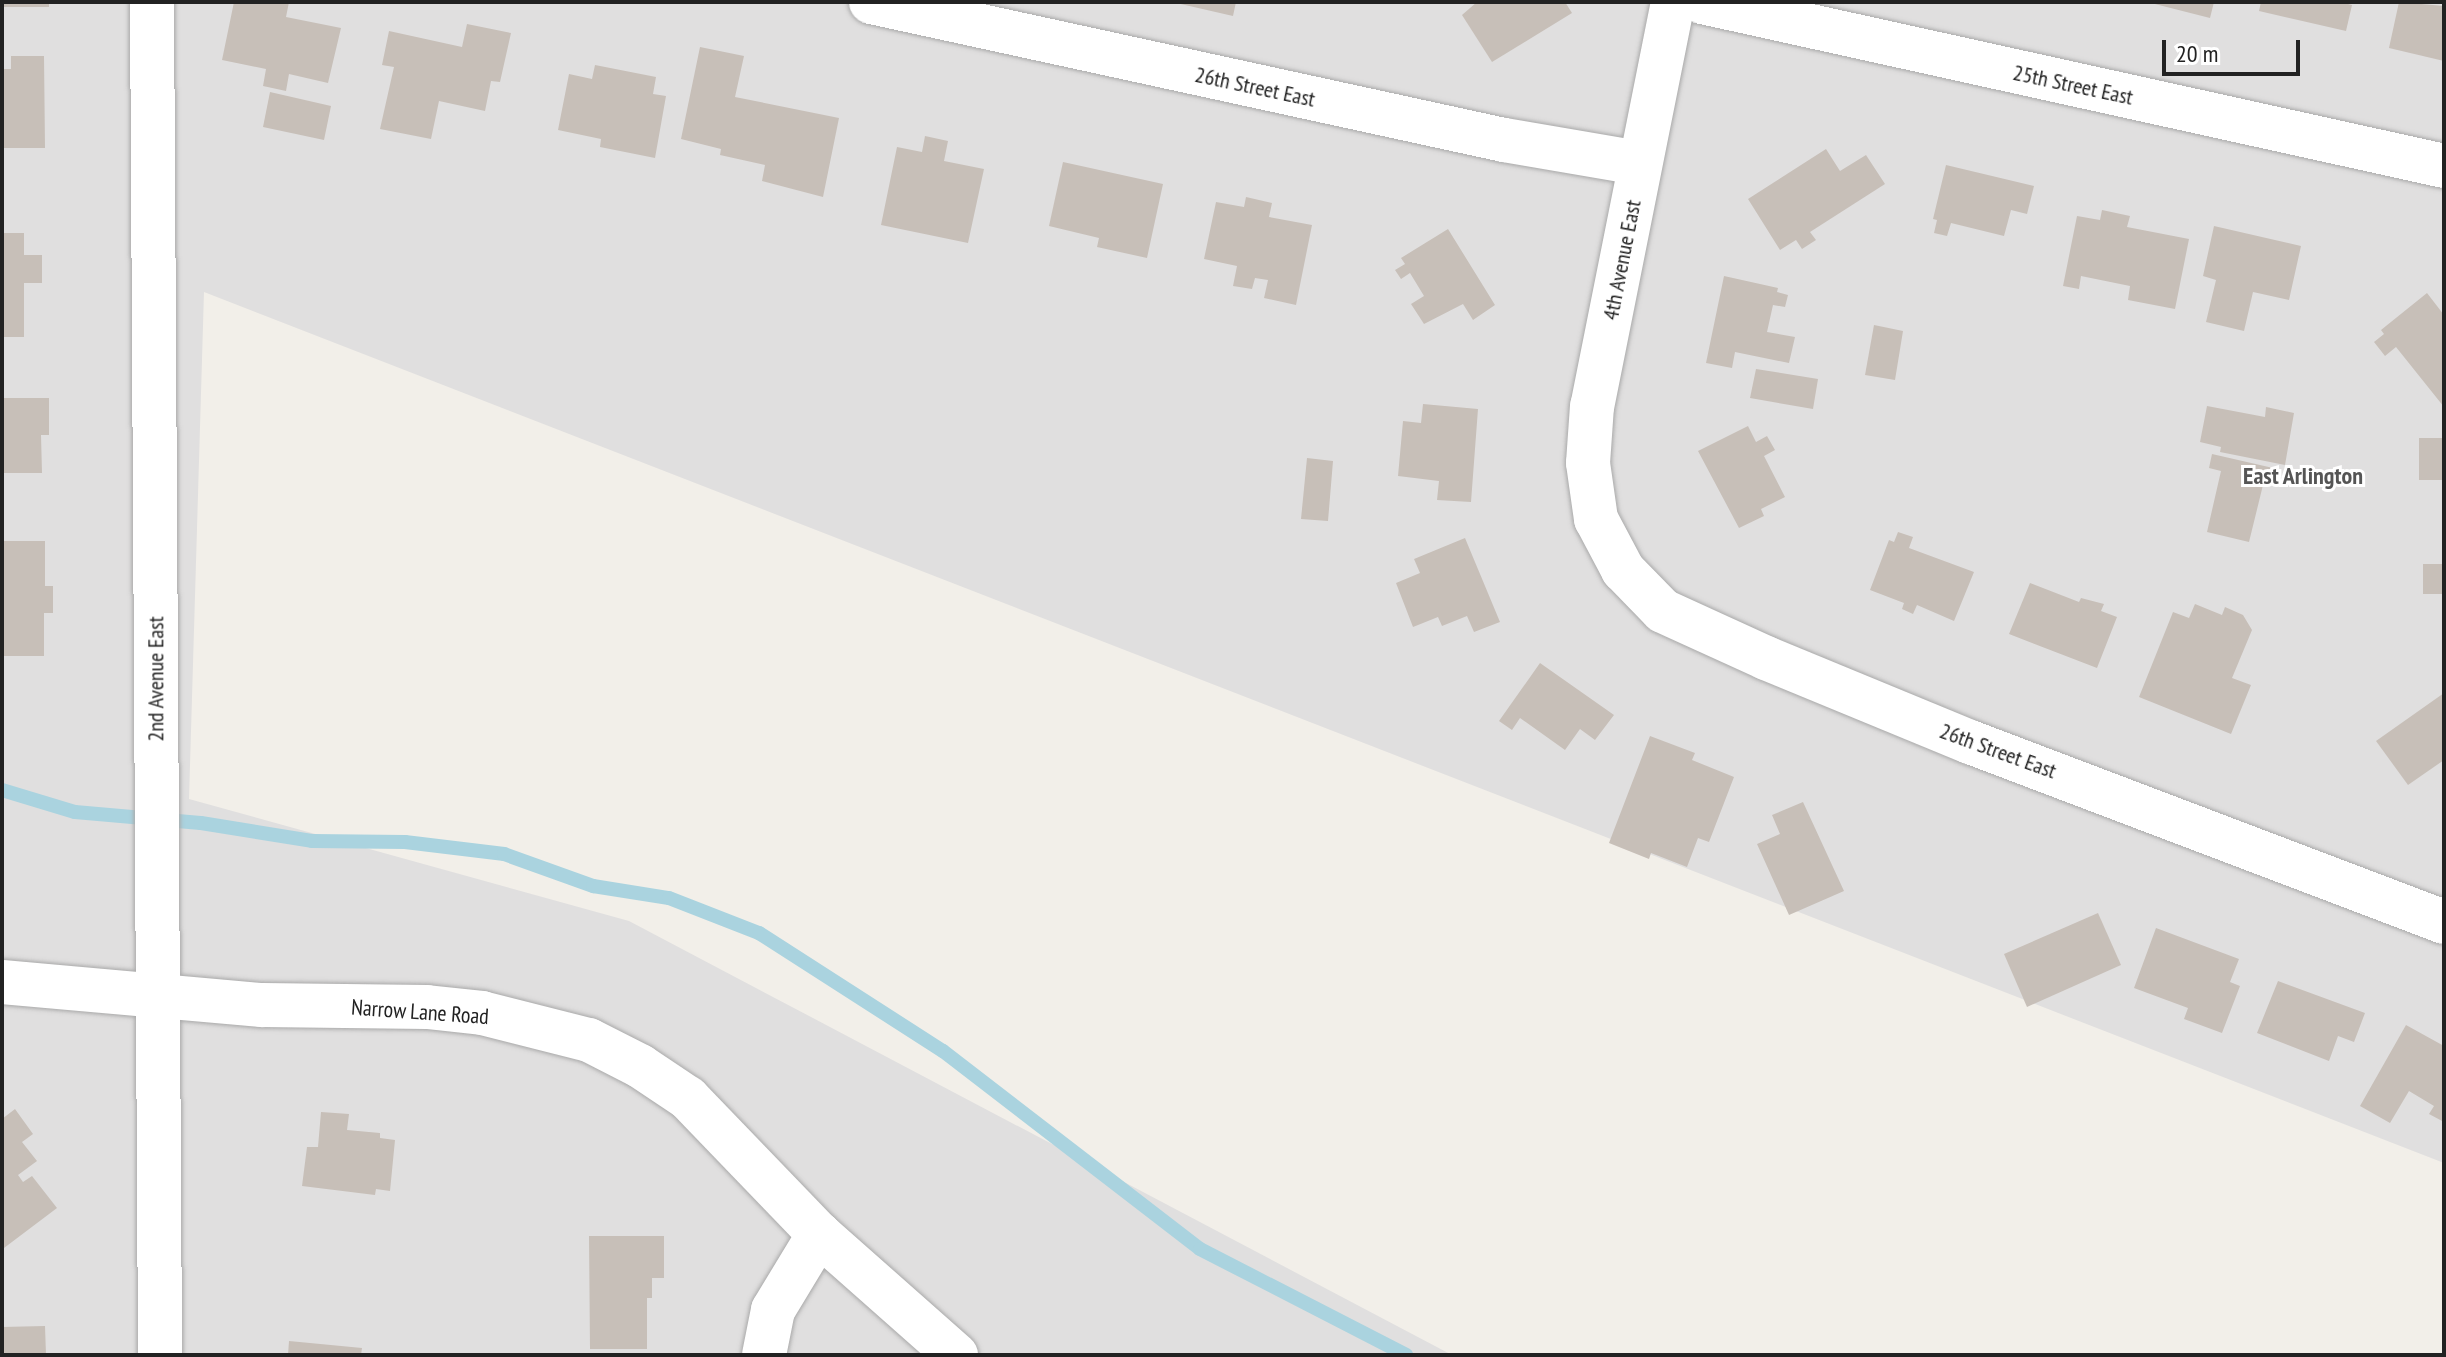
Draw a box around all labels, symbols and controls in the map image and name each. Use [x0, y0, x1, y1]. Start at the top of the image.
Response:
scale bar [2166, 24, 2304, 74]
text: 20 m [2176, 38, 2218, 69]
street label: 25th Street East [2011, 59, 2135, 111]
street label: 26th Street East [1193, 61, 1317, 113]
street label: 4th Avenue East [1597, 197, 1647, 323]
district label: East Arlington [2243, 462, 2363, 490]
street label: 2nd Avenue East [143, 616, 169, 742]
street label: 26th Street East [1936, 718, 2060, 784]
street label: Narrow Lane Road [350, 994, 490, 1030]

